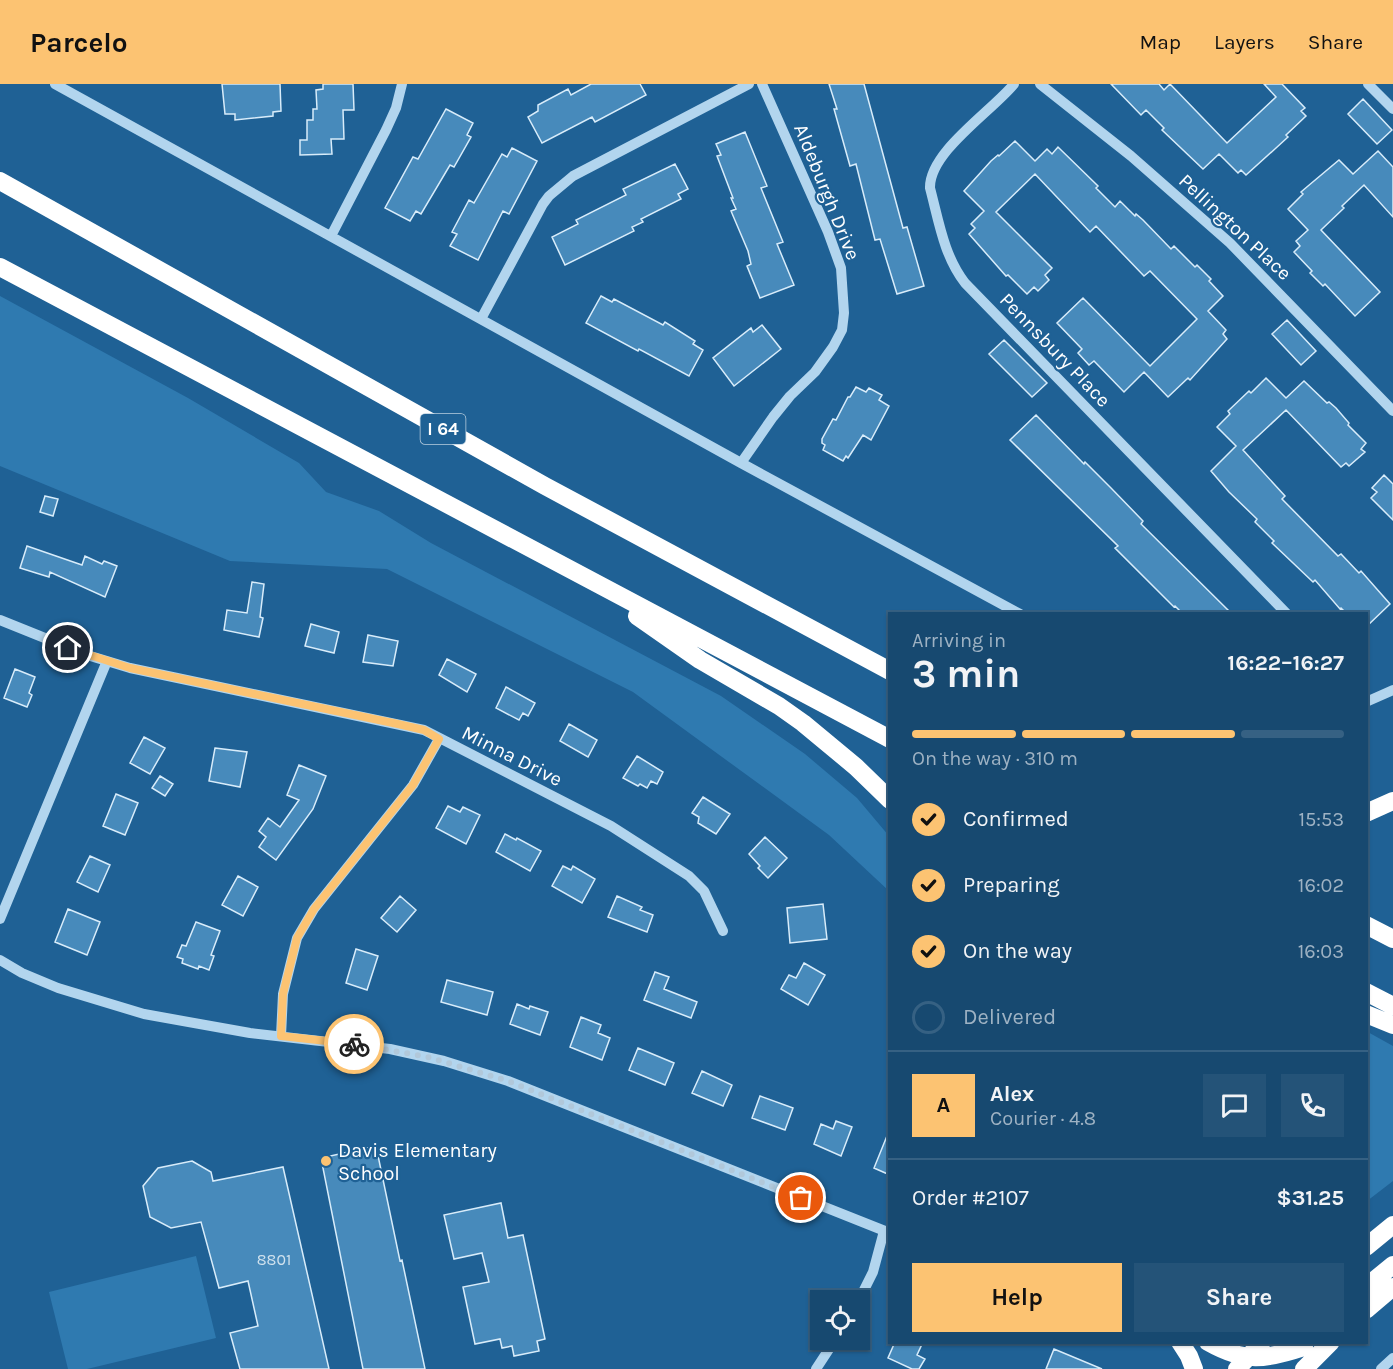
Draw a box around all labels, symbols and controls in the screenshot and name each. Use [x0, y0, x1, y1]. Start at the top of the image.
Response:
text: Parcelo [30, 26, 128, 59]
text: Map [1139, 30, 1181, 54]
text: Layers [1214, 30, 1275, 54]
text: Share [1308, 30, 1363, 54]
street label: Aldeburgh Drive [789, 121, 865, 263]
street label: Pellington Place [1174, 169, 1296, 285]
street label: Pennsbury Place [995, 288, 1115, 412]
road number: I 64 [420, 414, 466, 444]
pin [42, 622, 93, 673]
text: Arriving in [912, 629, 1006, 652]
icon: home [51, 631, 84, 664]
text: 16:22–16:27 [1227, 650, 1344, 676]
text: 3 min [912, 651, 1020, 697]
street label: Minna Drive [458, 721, 566, 791]
text: On the way · 310 m [912, 747, 1078, 770]
icon: check [912, 803, 945, 836]
text: Confirmed [963, 806, 1069, 832]
text: 15:53 [1298, 808, 1344, 831]
icon: check [912, 869, 945, 902]
text: Preparing [963, 872, 1060, 898]
text: 16:02 [1298, 874, 1344, 897]
icon: check [912, 935, 945, 968]
text: On the way [963, 938, 1072, 964]
text: 16:03 [1298, 940, 1344, 963]
text: Delivered [963, 1004, 1056, 1030]
courier [324, 1014, 384, 1074]
icon: bike [338, 1028, 371, 1061]
button: chat [1203, 1074, 1266, 1137]
button: phone [1281, 1074, 1344, 1137]
text: Alex [990, 1081, 1034, 1107]
text: A [937, 1092, 950, 1118]
text: Courier · 4.8 [990, 1107, 1096, 1130]
place label: Davis Elementary School [338, 1139, 497, 1185]
marker: Davis Elementary School [319, 1154, 333, 1168]
pin [775, 1172, 826, 1223]
icon: bag [784, 1181, 817, 1214]
text: Order #2107 [912, 1185, 1029, 1211]
text: $31.25 [1276, 1185, 1344, 1211]
house number: 8801 [257, 1250, 291, 1269]
button: Help [912, 1263, 1122, 1332]
button: Share [1134, 1263, 1344, 1332]
map controls [810, 1290, 870, 1350]
button: locate [810, 1290, 870, 1350]

